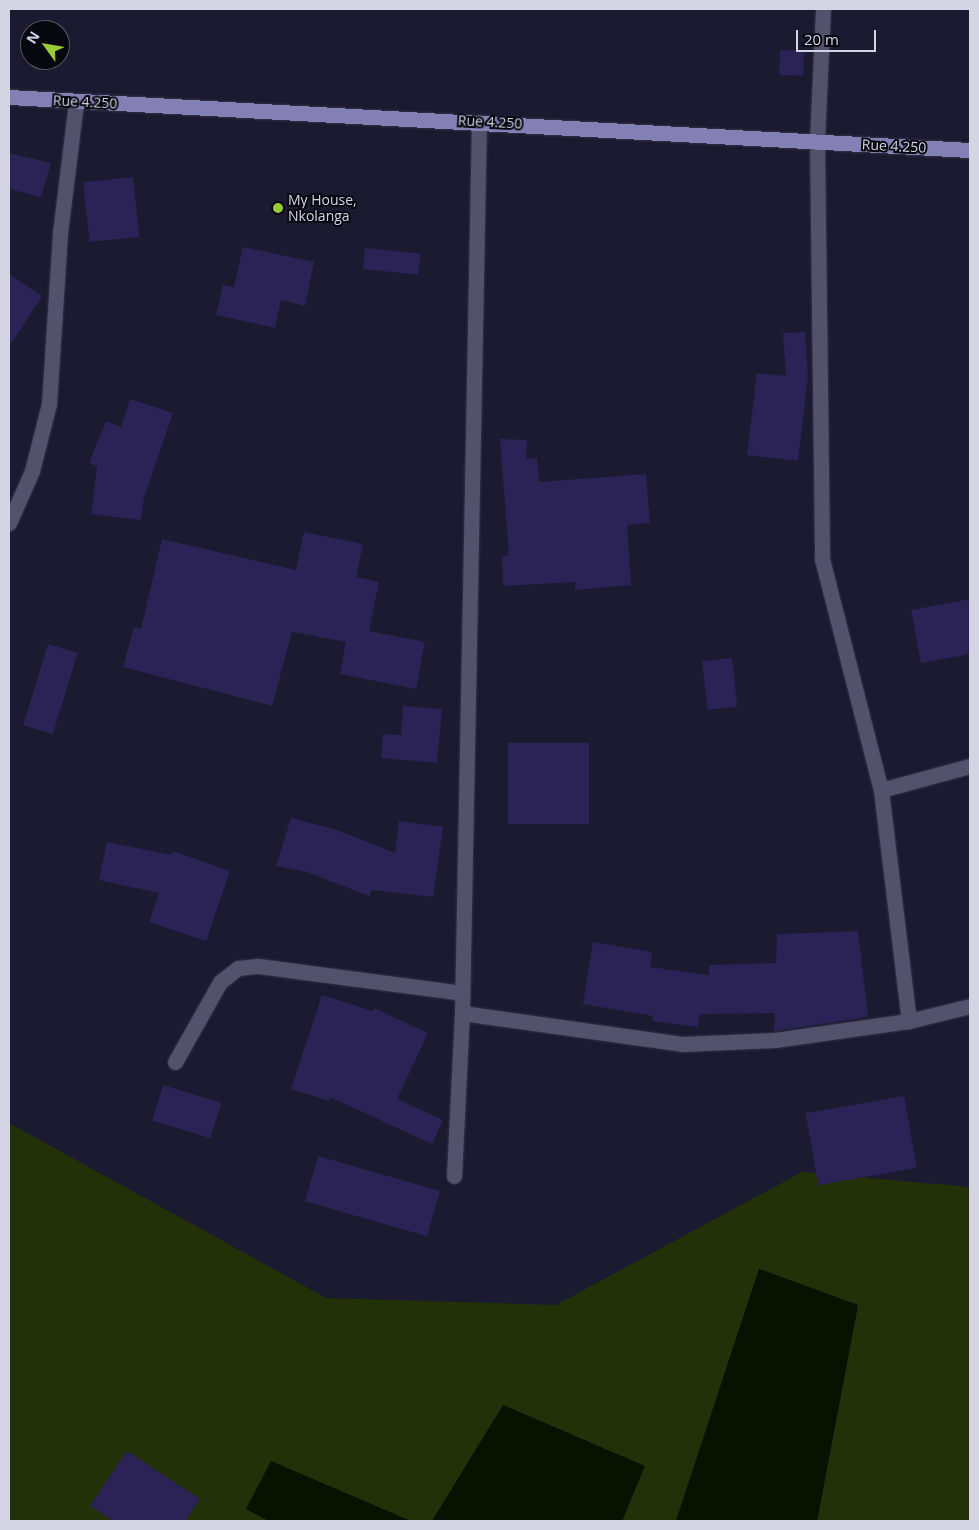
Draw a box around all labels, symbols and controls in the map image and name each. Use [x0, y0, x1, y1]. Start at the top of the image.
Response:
north arrow [20, 20, 70, 70]
scale bar [799, 20, 879, 52]
text: N [22, 27, 44, 47]
text: 20 m [804, 29, 839, 49]
street label: Rue 4.250 [52, 92, 118, 112]
street label: Rue 4.250 [457, 112, 523, 132]
street label: Rue 4.250 [861, 136, 927, 156]
place label: My House, Nkolanga [288, 192, 357, 224]
marker: My House, Nkolanga [272, 202, 284, 214]

